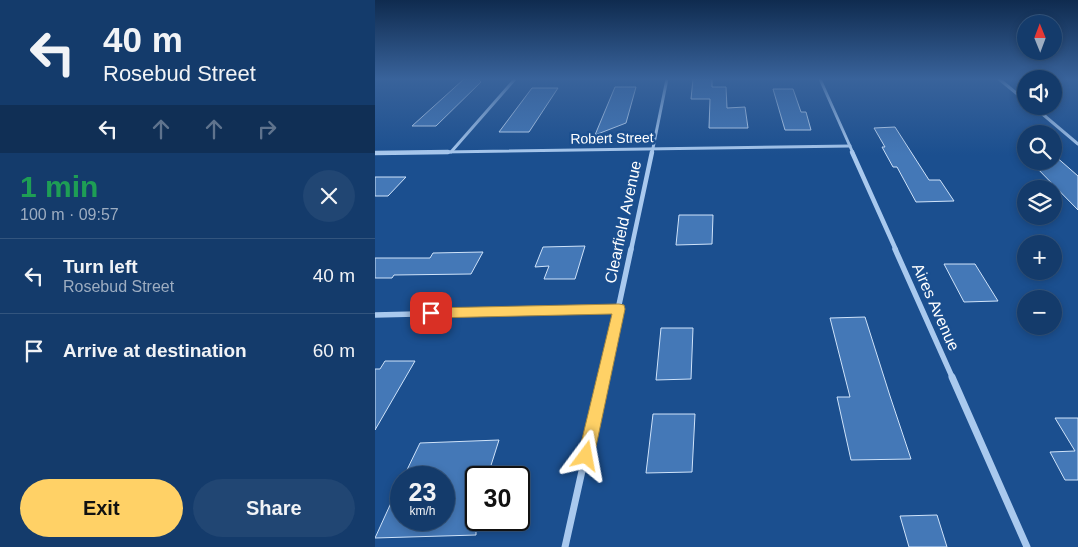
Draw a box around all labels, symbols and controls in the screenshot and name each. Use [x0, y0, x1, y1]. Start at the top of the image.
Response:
north arrow [1017, 15, 1063, 60]
map controls [1017, 15, 1062, 335]
icon: left [20, 20, 85, 85]
text: 40 m [103, 20, 183, 59]
text: Rosebud Street [103, 61, 256, 86]
button: sound [1017, 70, 1062, 115]
icon: left [94, 115, 122, 143]
icon: ahead [147, 115, 175, 143]
icon: ahead [200, 115, 228, 143]
icon: right [253, 115, 281, 143]
button: search [1017, 125, 1062, 170]
street label: Robert Street [570, 129, 654, 147]
street label: Clearfield Avenue [602, 159, 644, 285]
text: 1 min [20, 170, 98, 203]
button: close [303, 170, 355, 222]
button: layers [1017, 180, 1062, 225]
text: 100 m · 09:57 [20, 206, 119, 223]
button: + [1017, 235, 1062, 280]
text: Turn left [63, 256, 138, 277]
street label: Aires Avenue [909, 261, 963, 353]
icon: left [20, 262, 48, 290]
text: 40 m [313, 265, 355, 286]
text: Rosebud Street [63, 278, 174, 295]
button: − [1017, 290, 1062, 335]
pin [410, 292, 452, 334]
icon: arrive [417, 299, 445, 327]
icon: arrive [20, 337, 48, 365]
text: Arrive at destination [63, 340, 247, 361]
text: 60 m [313, 340, 355, 361]
position arrow [559, 429, 611, 481]
speed limit sign: 30 [465, 466, 530, 531]
text: 23 [409, 478, 436, 506]
button: Exit [20, 479, 183, 537]
button: Share [193, 479, 355, 537]
text: km/h [409, 504, 436, 518]

